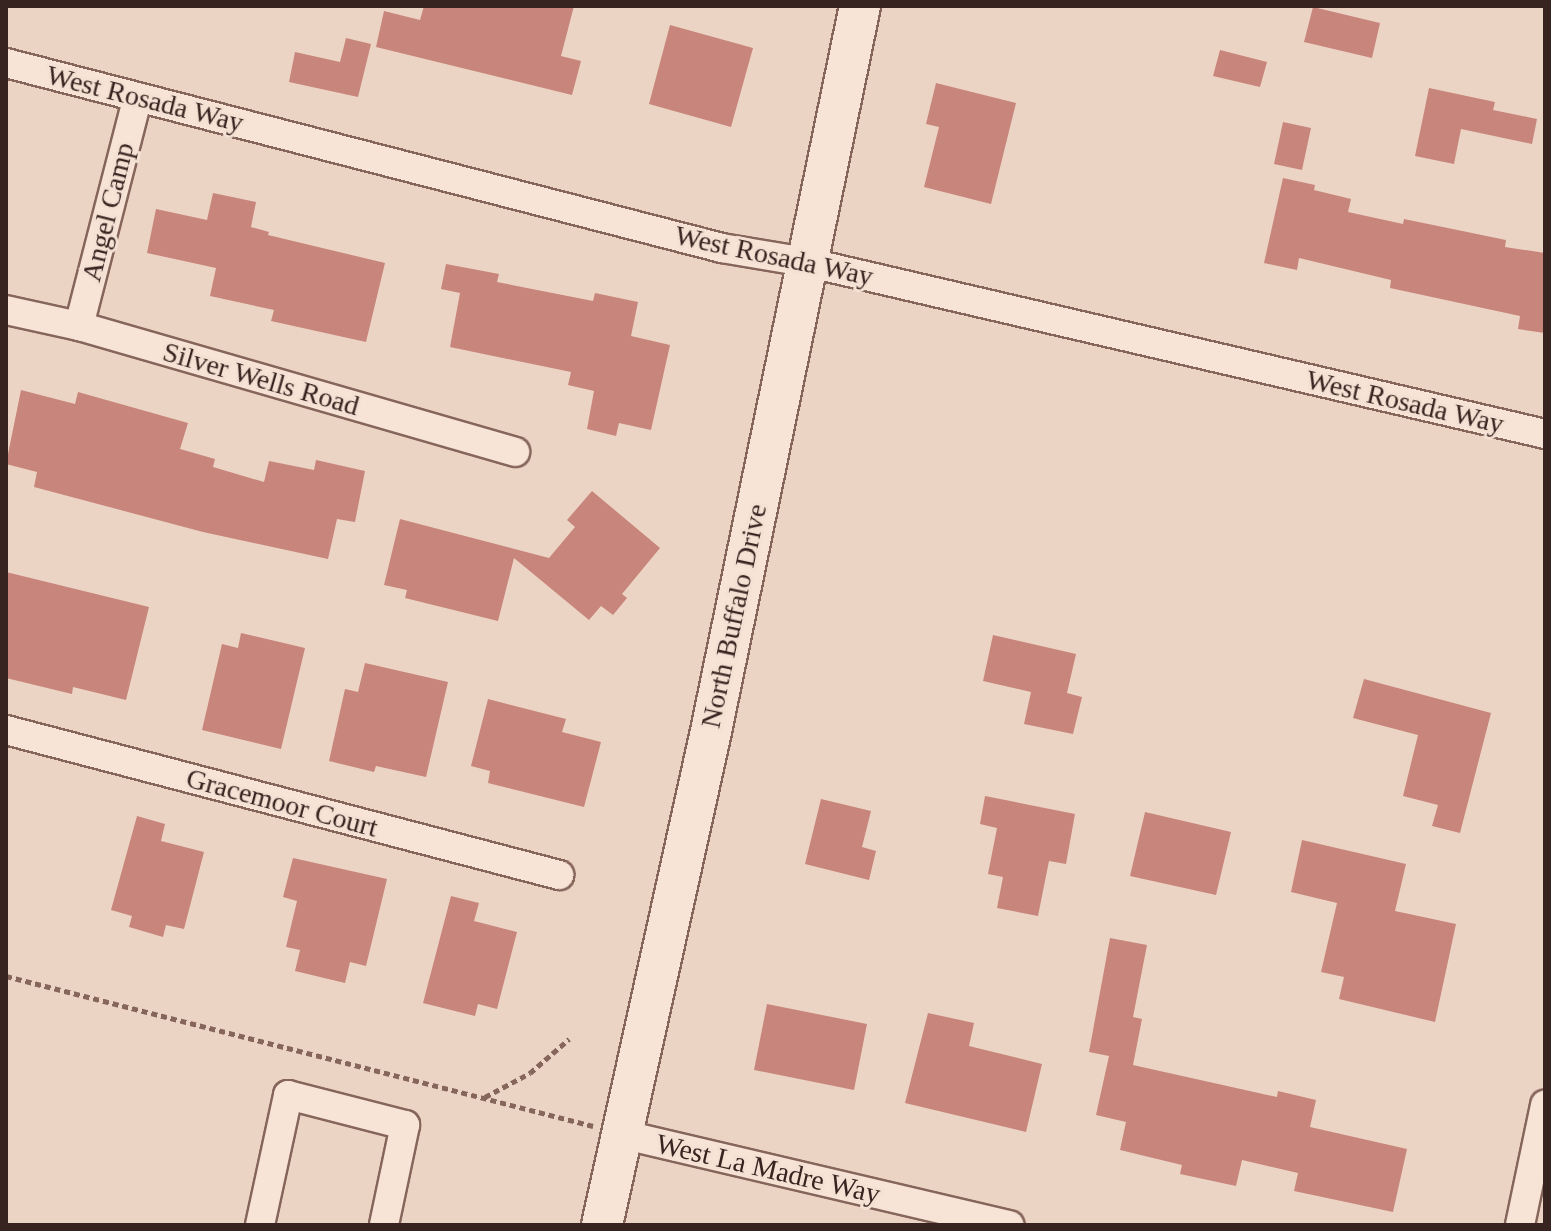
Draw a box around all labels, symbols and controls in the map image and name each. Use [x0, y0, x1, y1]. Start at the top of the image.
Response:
street label: West Rosada Way [43, 58, 247, 140]
street label: Angel Camp [74, 139, 142, 285]
street label: West Rosada Way [672, 219, 876, 293]
street label: Silver Wells Road [159, 335, 363, 423]
street label: West Rosada Way [1303, 363, 1507, 441]
street label: North Buffalo Drive [694, 501, 774, 731]
street label: Gracemoor Court [183, 761, 381, 845]
street label: West La Madre Way [652, 1127, 884, 1211]

